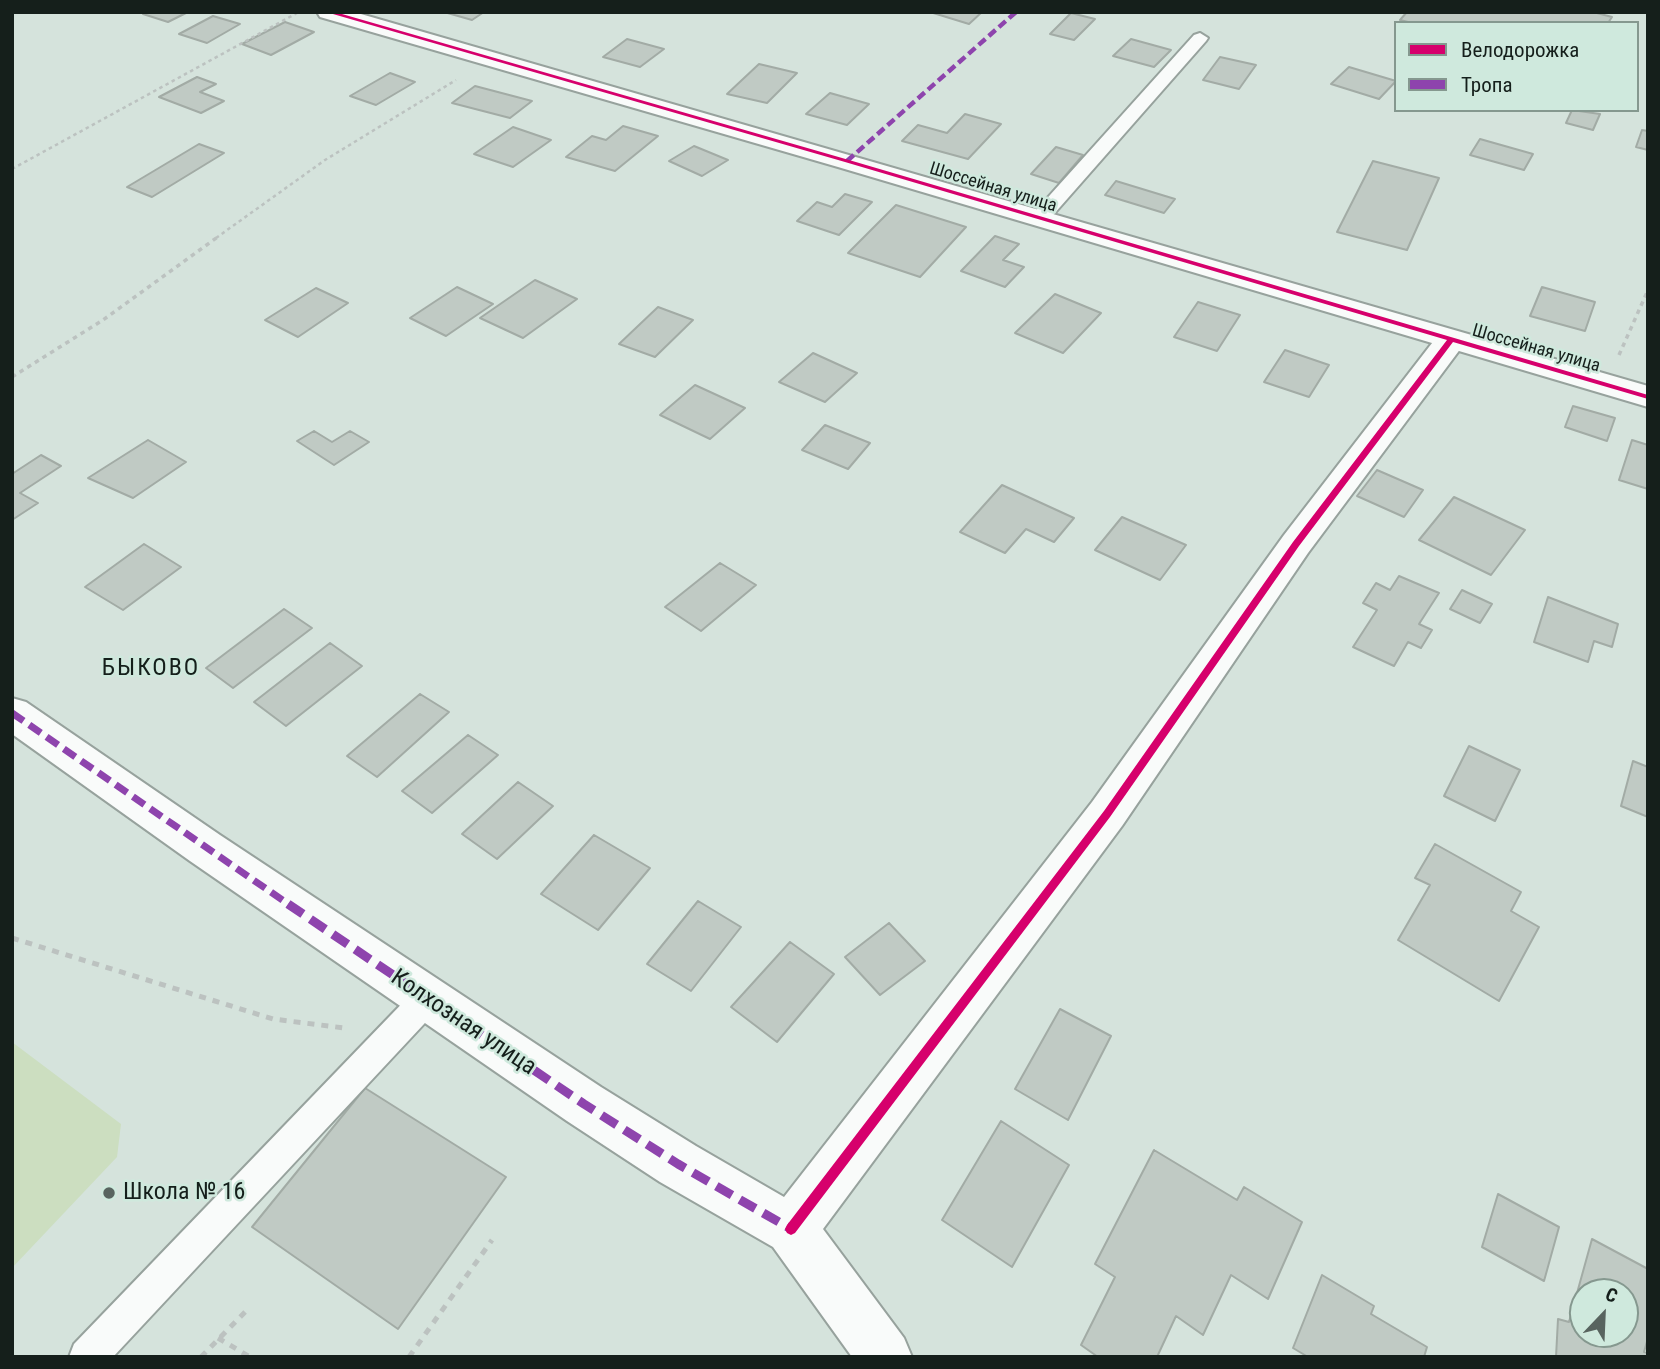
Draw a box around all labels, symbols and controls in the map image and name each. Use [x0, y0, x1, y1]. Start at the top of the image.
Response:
legend [1394, 21, 1639, 112]
text: Велодорожка [1461, 38, 1579, 62]
text: Тропа [1461, 73, 1512, 97]
street label: Шоссейная улица [927, 158, 1059, 218]
street label: Шоссейная улица [1470, 320, 1602, 378]
district label: БЫКОВО [103, 655, 199, 683]
street label: Колхозная улица [385, 964, 541, 1082]
place label: Школа № 16 [123, 1179, 245, 1207]
marker: Школа № 16 [101, 1185, 117, 1201]
north arrow [1569, 1278, 1639, 1348]
text: С [1602, 1282, 1621, 1308]

